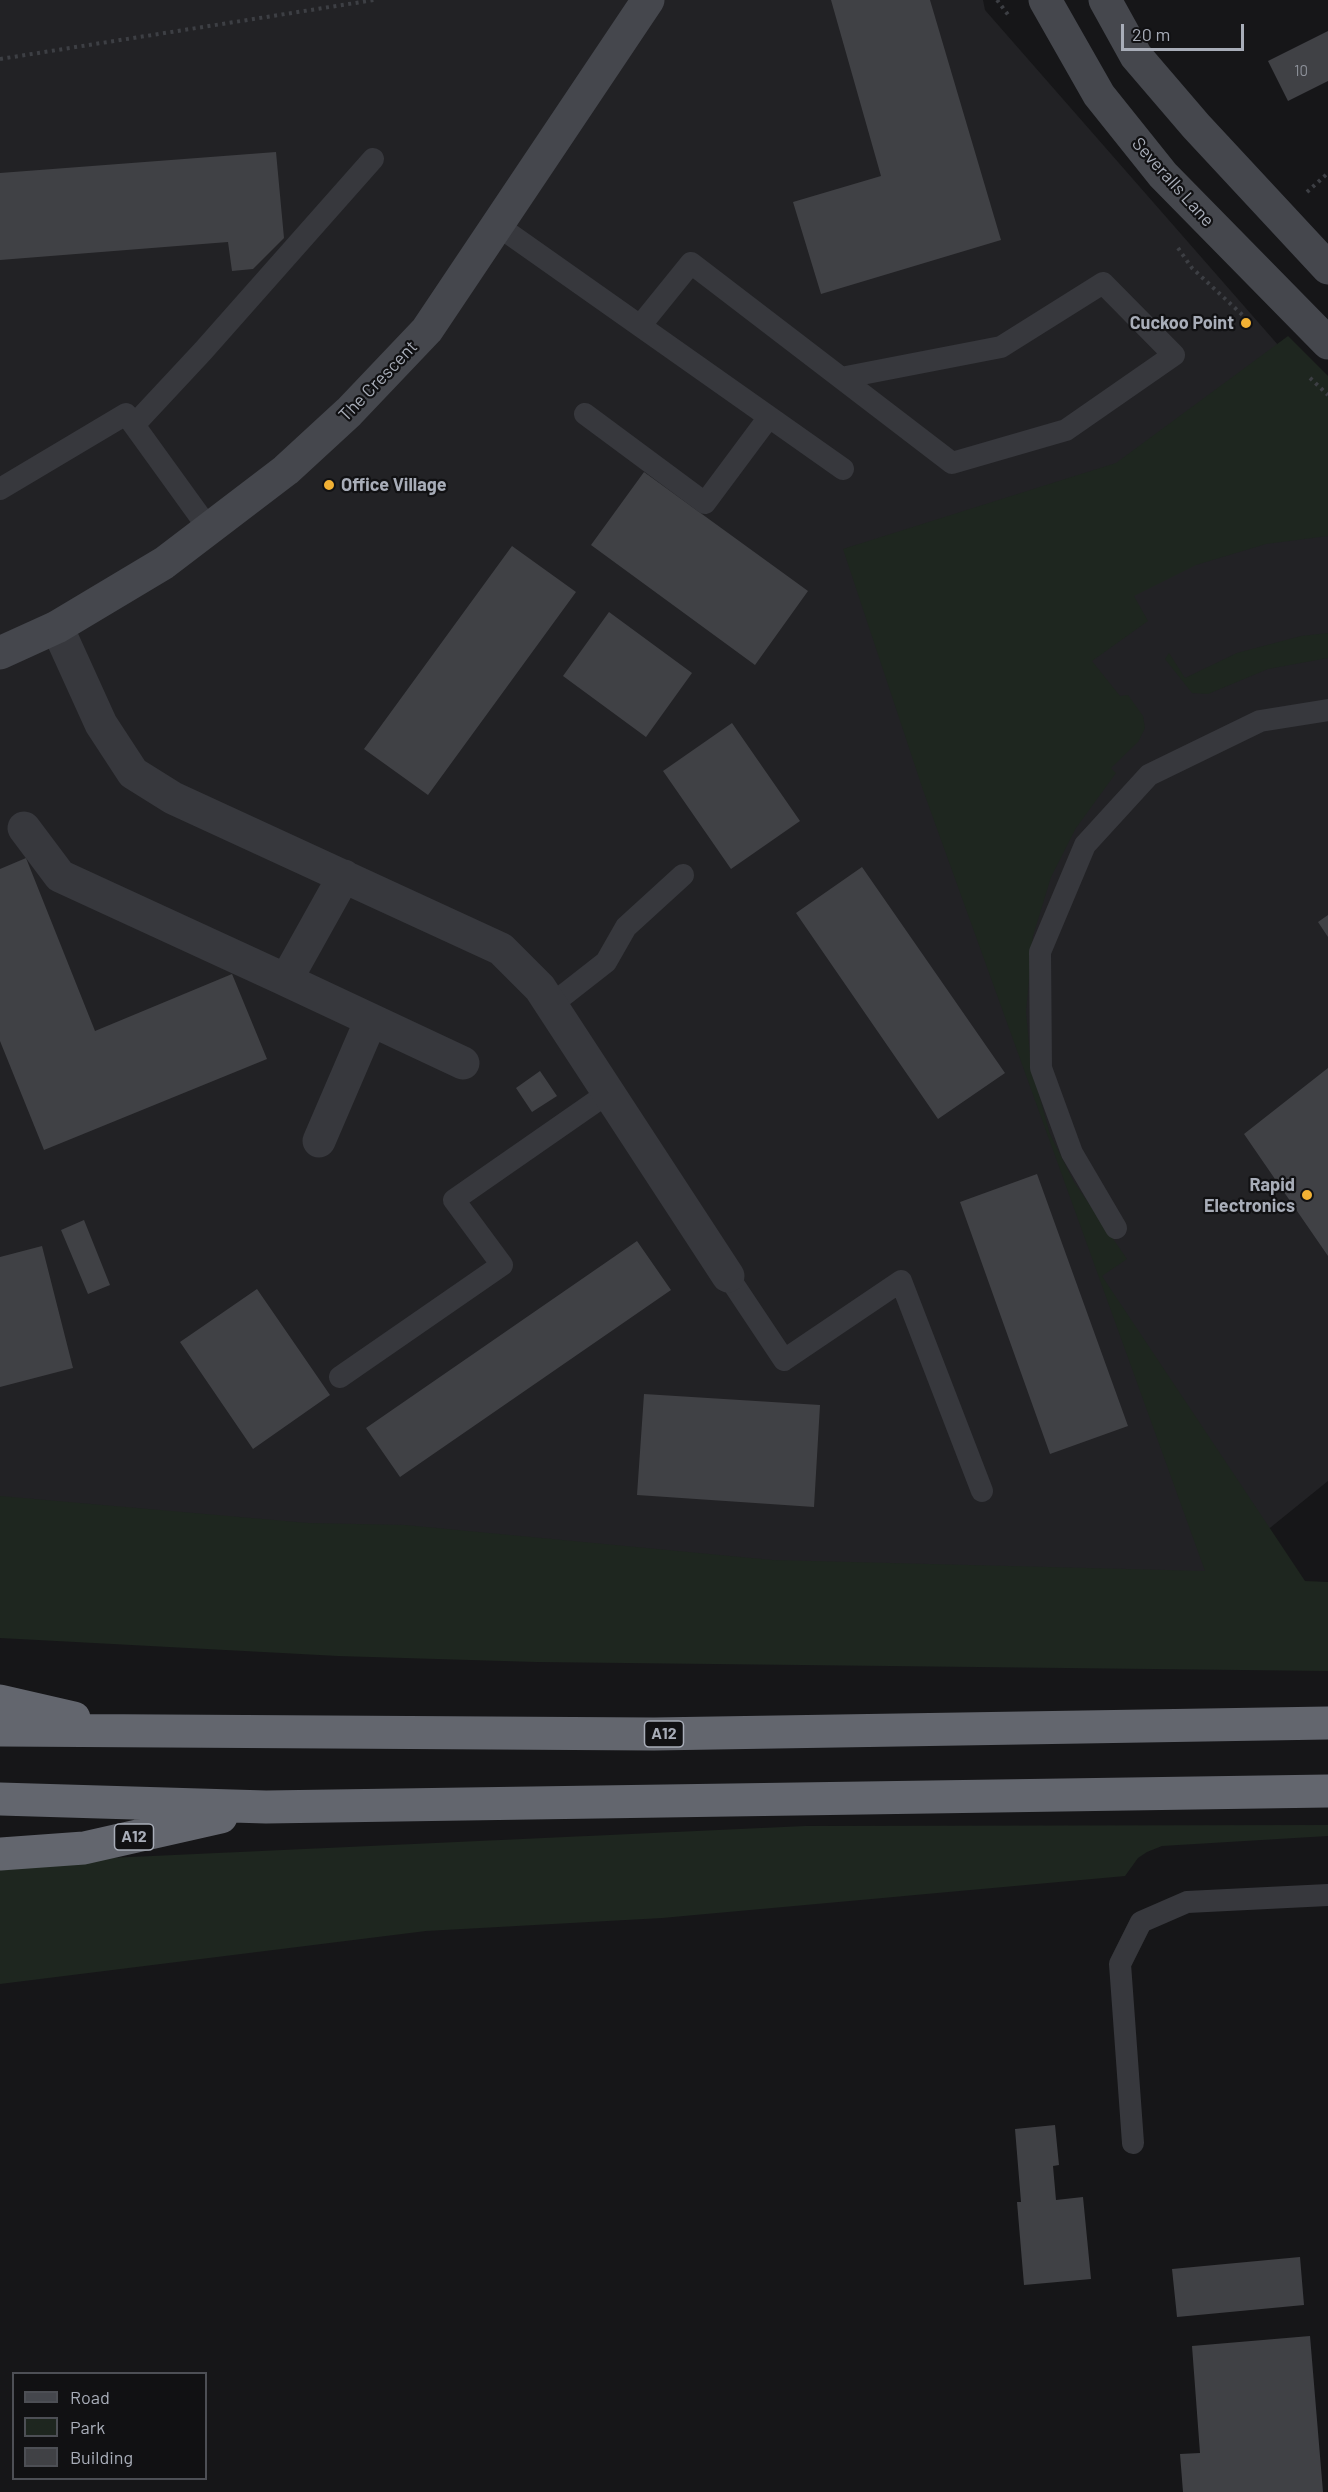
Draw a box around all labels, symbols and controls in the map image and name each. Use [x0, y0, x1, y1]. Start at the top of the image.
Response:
scale bar [1124, 12, 1247, 50]
text: 20 m [1132, 23, 1170, 45]
house number: 10 [1294, 62, 1308, 80]
street label: Severalls Lane [1127, 133, 1219, 231]
place label: Cuckoo Point [1130, 312, 1234, 334]
marker: Cuckoo Point [1239, 316, 1253, 330]
street label: The Crescent [334, 336, 422, 426]
place label: Office Village [341, 474, 447, 496]
marker: Office Village [322, 478, 336, 492]
place label: Rapid Electronics [1204, 1174, 1295, 1216]
marker: Rapid Electronics [1300, 1188, 1314, 1202]
road number: A12 [644, 1721, 684, 1747]
road number: A12 [114, 1824, 154, 1850]
legend [12, 2372, 207, 2480]
text: Road [70, 2386, 110, 2408]
text: Park [70, 2416, 105, 2438]
text: Building [70, 2446, 133, 2468]

